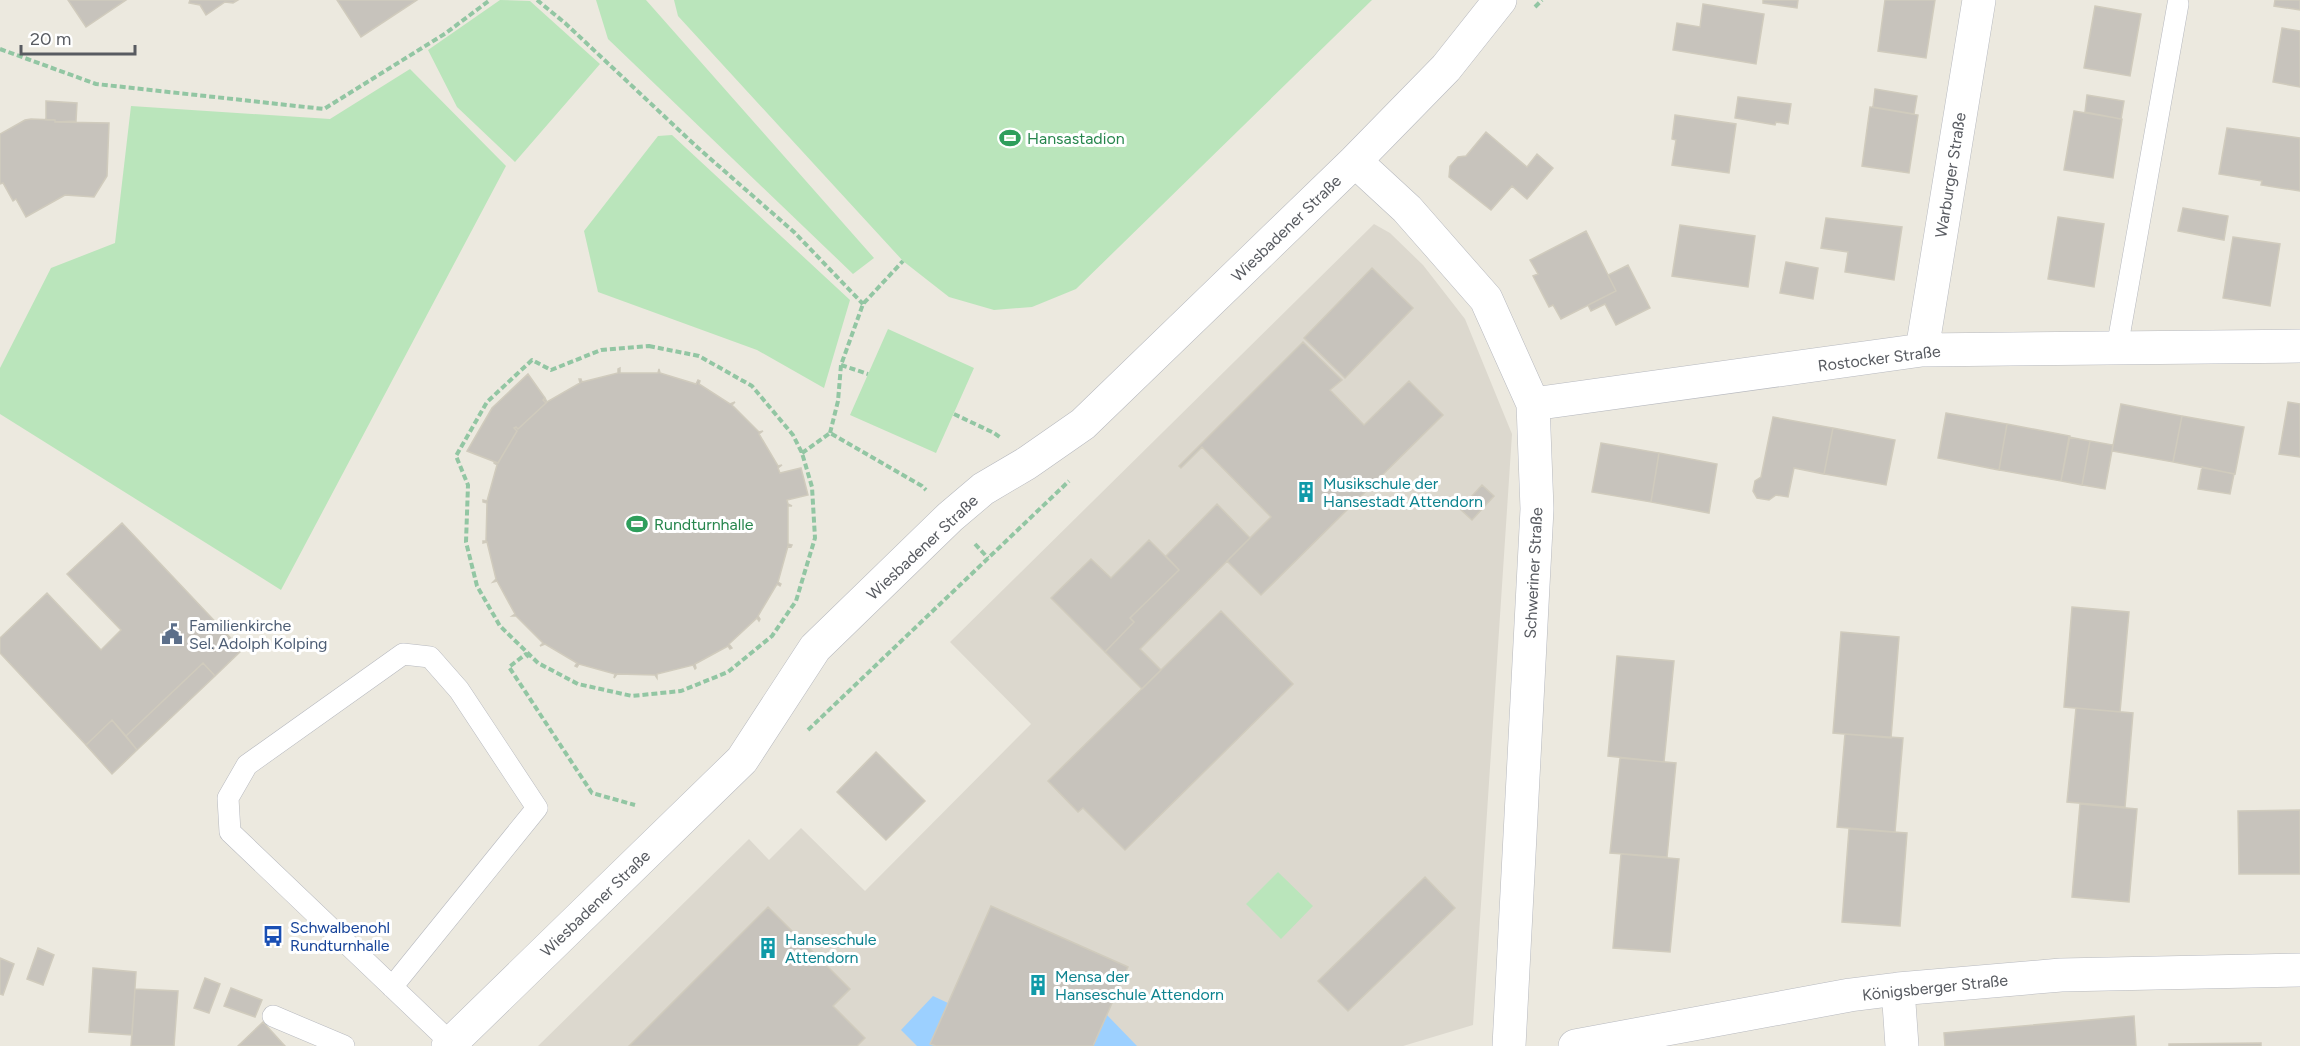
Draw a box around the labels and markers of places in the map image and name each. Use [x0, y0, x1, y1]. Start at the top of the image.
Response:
sports icon: Hansastadion [998, 126, 1022, 150]
place label: Hansastadion [1027, 129, 1125, 148]
place label: Musikschule der Hansestadt Attendorn [1323, 474, 1483, 511]
building icon: Musikschule der Hansestadt Attendorn [1294, 480, 1318, 504]
sports icon: Rundturnhalle [625, 512, 649, 536]
place label: Rundturnhalle [654, 515, 754, 534]
place label: Familienkirche Sel. Adolph Kolping [189, 616, 328, 653]
public building icon: Familienkirche Sel. Adolph Kolping [160, 622, 184, 646]
place label: Schwalbenohl Rundturnhalle [290, 918, 390, 955]
bus stop icon: Schwalbenohl Rundturnhalle [261, 924, 285, 948]
place label: Hanseschule Attendorn [785, 930, 877, 967]
building icon: Hanseschule Attendorn [756, 936, 780, 960]
place label: Mensa der Hanseschule Attendorn [1055, 967, 1224, 1004]
building icon: Mensa der Hanseschule Attendorn [1026, 973, 1050, 997]

